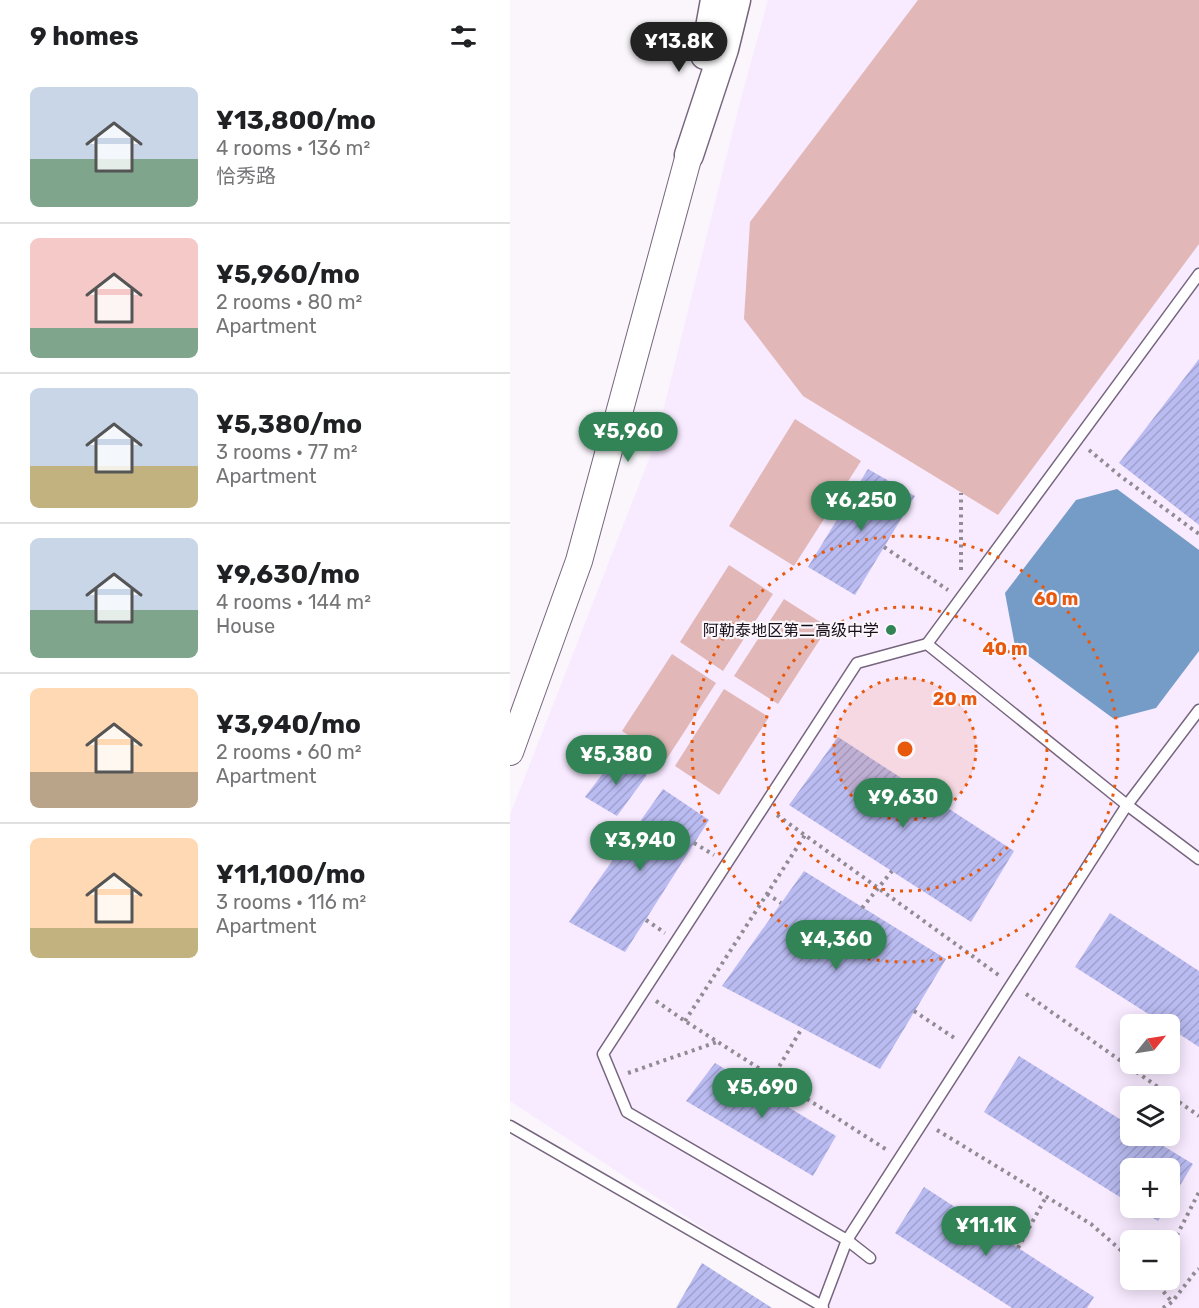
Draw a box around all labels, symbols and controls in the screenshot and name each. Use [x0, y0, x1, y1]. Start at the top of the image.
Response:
icon: filters [447, 20, 480, 53]
text: 9 homes [30, 21, 139, 52]
pin: ¥13.8K [630, 22, 728, 73]
text: ¥13.8K [644, 29, 714, 53]
text: ¥13,800/mo [216, 105, 376, 136]
icon: home [78, 111, 150, 183]
text: 4 rooms · 136 m² [216, 136, 370, 160]
text: 恰秀路 [216, 164, 276, 188]
text: ¥5,960/mo [216, 259, 360, 290]
icon: home [78, 262, 150, 334]
text: 2 rooms · 80 m² [216, 290, 362, 314]
text: Apartment [216, 314, 317, 338]
text: ¥5,380/mo [216, 409, 362, 440]
icon: home [78, 412, 150, 484]
pin: ¥5,960 [579, 412, 677, 463]
text: ¥5,960 [593, 419, 663, 443]
text: 3 rooms · 77 m² [216, 440, 358, 464]
text: Apartment [216, 464, 317, 488]
pin: ¥6,250 [812, 481, 910, 532]
text: ¥6,250 [825, 488, 897, 512]
text: ¥9,630/mo [216, 559, 360, 590]
icon: home [78, 562, 150, 634]
text: 60 m [1034, 588, 1078, 610]
text: 4 rooms · 144 m² [216, 590, 371, 614]
text: House [216, 614, 275, 638]
place label: 阿勒泰地区第二高级中学 [703, 621, 879, 640]
marker: 阿勒泰地区第二高级中学 [884, 623, 898, 637]
text: 40 m [983, 638, 1027, 660]
text: 20 m [933, 688, 977, 710]
text: ¥3,940/mo [216, 709, 361, 740]
icon: home [78, 712, 150, 784]
pin: ¥5,380 [567, 735, 665, 786]
centre of rings [895, 739, 915, 759]
text: 2 rooms · 60 m² [216, 740, 362, 764]
text: ¥5,380 [580, 742, 652, 766]
text: Apartment [216, 764, 317, 788]
pin: ¥9,630 [854, 778, 952, 829]
text: ¥9,630 [868, 785, 938, 809]
pin: ¥3,940 [591, 821, 689, 872]
text: ¥3,940 [604, 828, 676, 852]
text: ¥11,100/mo [216, 859, 365, 890]
icon: home [78, 862, 150, 934]
text: 3 rooms · 116 m² [216, 890, 366, 914]
text: Apartment [216, 914, 317, 938]
pin: ¥4,360 [787, 920, 885, 971]
text: ¥4,360 [800, 927, 872, 951]
north arrow [1120, 1014, 1180, 1074]
map controls [1120, 1014, 1180, 1290]
pin: ¥5,690 [713, 1068, 811, 1119]
text: ¥5,690 [726, 1075, 798, 1099]
button: layers [1120, 1086, 1180, 1146]
button: + [1120, 1158, 1180, 1218]
pin: ¥11.1K [937, 1206, 1035, 1257]
text: ¥11.1K [955, 1213, 1017, 1237]
button: − [1120, 1230, 1180, 1290]

